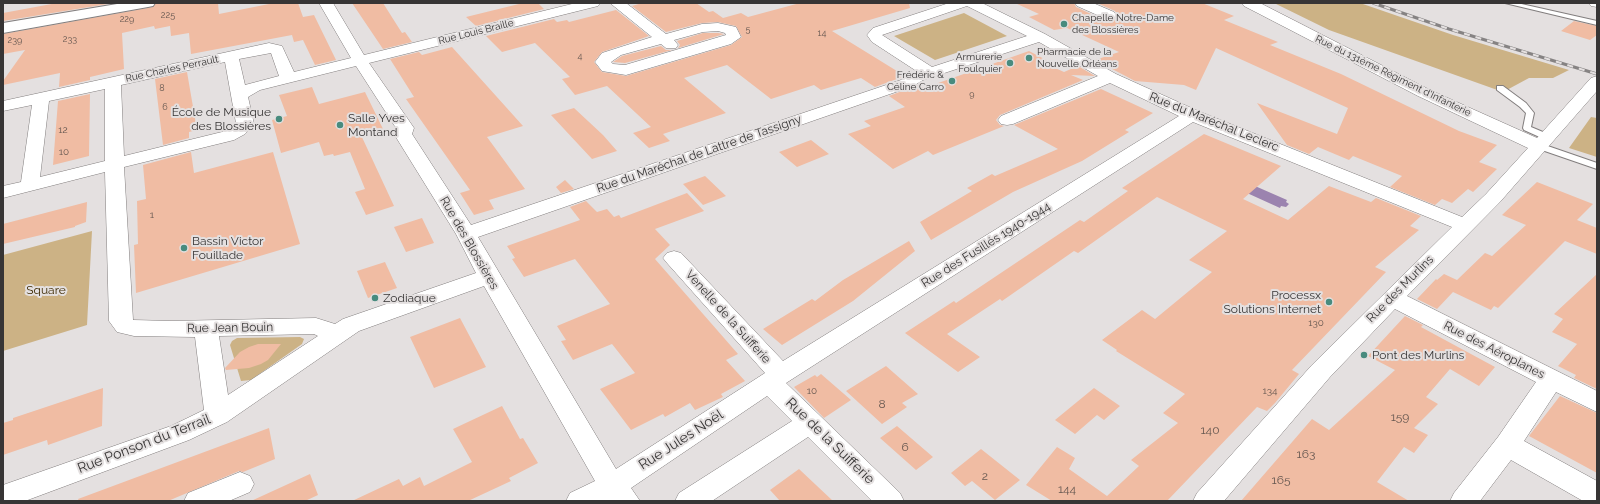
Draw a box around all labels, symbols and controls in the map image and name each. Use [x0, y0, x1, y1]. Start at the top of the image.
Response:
house number: 225 [161, 10, 175, 20]
place label: Chapelle Notre-Dame des Blossières [1072, 12, 1174, 36]
house number: 229 [120, 14, 134, 24]
street label: Rue Louis Braille [437, 17, 515, 47]
marker: Chapelle Notre-Dame des Blossières [1059, 19, 1069, 29]
house number: 5 [746, 24, 750, 34]
house number: 14 [818, 28, 826, 38]
street label: Rue du 131ème Régiment d'Infanterie [1313, 33, 1473, 119]
house number: 233 [63, 34, 77, 44]
house number: 239 [8, 35, 22, 45]
place label: Pharmacie de la Nouvelle Orléans [1037, 46, 1117, 70]
house number: 4 [578, 51, 582, 61]
place label: Armurerie Foulquier [956, 51, 1002, 74]
street label: Rue Charles Perrault [124, 53, 220, 85]
marker: Pharmacie de la Nouvelle Orléans [1024, 53, 1034, 63]
marker: Armurerie Foulquier [1005, 58, 1015, 68]
place label: Frédéric & Céline Carro [887, 69, 944, 92]
marker: Frédéric & Céline Carro [947, 76, 957, 86]
house number: 8 [159, 83, 165, 93]
house number: 9 [969, 89, 975, 99]
street label: Rue du Maréchal Leclerc [1147, 89, 1281, 155]
house number: 6 [162, 102, 168, 112]
place label: École de Musique des Blossières [172, 105, 271, 133]
place label: Salle Yves Montand [348, 111, 405, 139]
street label: Rue du Maréchal de Lattre de Tassigny [595, 112, 803, 196]
marker: École de Musique des Blossières [274, 114, 284, 124]
marker: Salle Yves Montand [335, 120, 345, 130]
house number: 12 [58, 124, 68, 136]
house number: 10 [59, 146, 69, 158]
street label: Rue des Blossières [437, 194, 501, 292]
street label: Rue des Fusillés 1940-1944 [919, 199, 1053, 291]
house number: 1 [150, 209, 154, 221]
place label: Bassin Victor Fouillade [192, 234, 263, 262]
marker: Bassin Victor Fouillade [179, 243, 189, 253]
street label: Rue des Murlins [1363, 252, 1437, 326]
street label: Venelle de la Suifferie [682, 268, 774, 366]
park label: Square [26, 283, 66, 297]
place label: Processx Solutions Internet [1223, 288, 1321, 316]
place label: Zodiaque [383, 291, 436, 305]
marker: Zodiaque [370, 293, 380, 303]
marker: Processx Solutions Internet [1324, 297, 1334, 307]
house number: 130 [1308, 317, 1324, 329]
street label: Rue des Aéroplanes [1441, 318, 1547, 382]
street label: Rue Jean Bouin [187, 320, 273, 336]
place label: Pont des Murlins [1372, 348, 1464, 362]
marker: Pont des Murlins [1359, 350, 1369, 360]
house number: 10 [807, 385, 817, 397]
house number: 134 [1262, 385, 1278, 397]
street label: Rue de la Suifferie [782, 394, 878, 488]
house number: 8 [878, 397, 886, 411]
street label: Rue Jules Noël [636, 406, 726, 474]
house number: 159 [1391, 410, 1409, 424]
street label: Rue Ponson du Terrail [75, 411, 213, 477]
house number: 140 [1200, 423, 1220, 437]
house number: 6 [901, 440, 909, 454]
house number: 163 [1297, 447, 1315, 461]
house number: 2 [982, 469, 988, 483]
house number: 165 [1272, 473, 1290, 487]
house number: 144 [1058, 482, 1076, 496]

